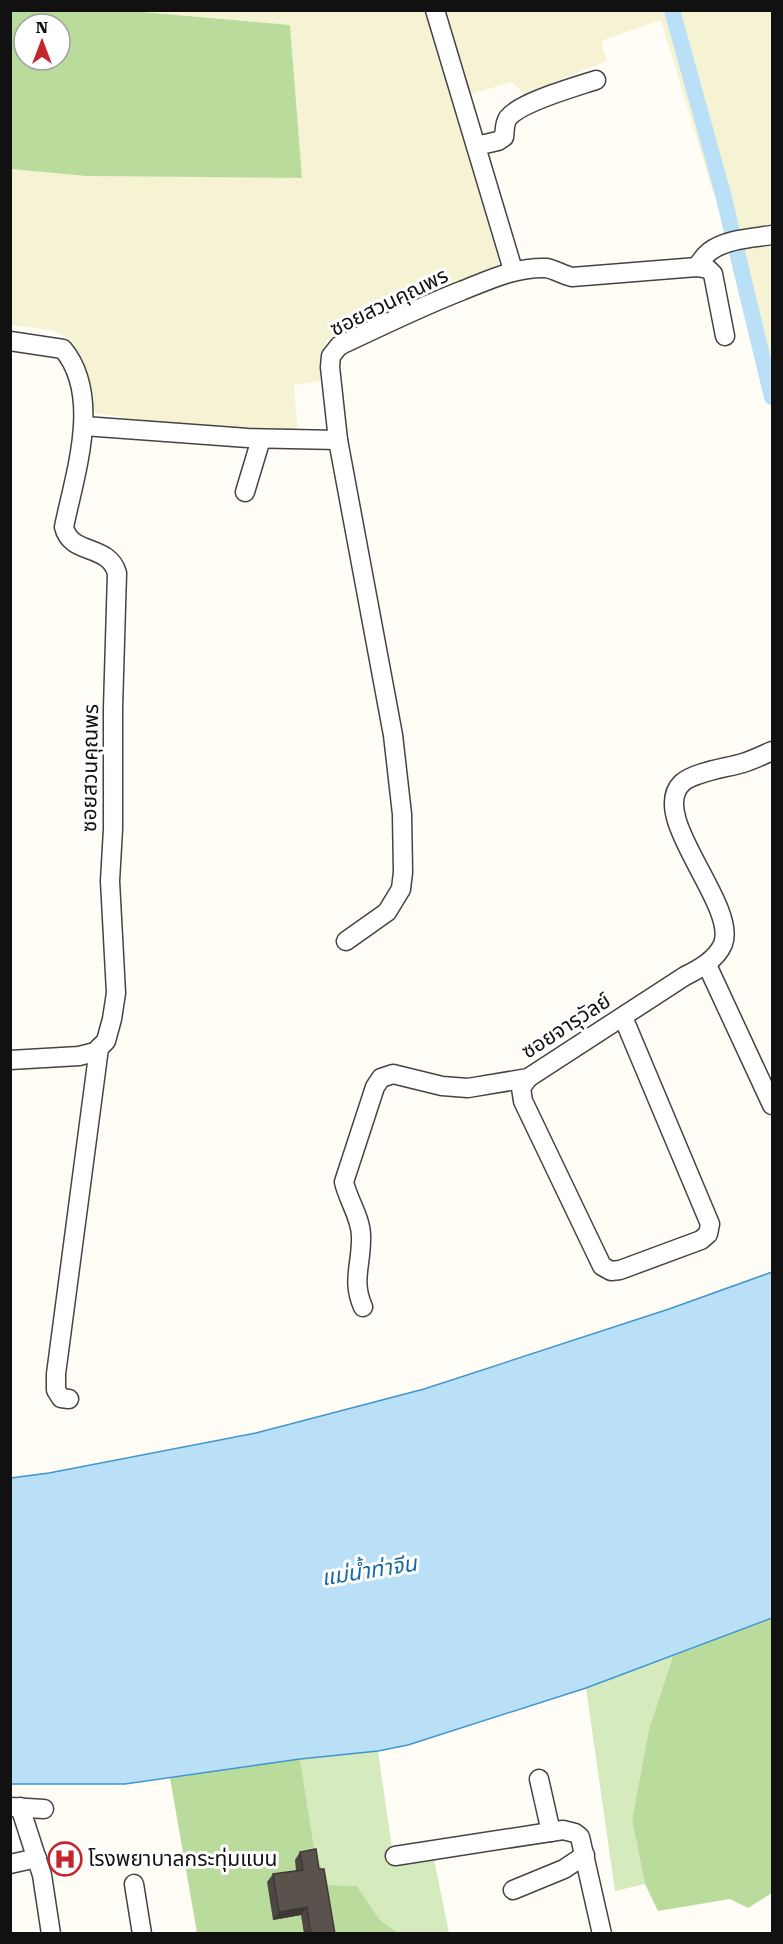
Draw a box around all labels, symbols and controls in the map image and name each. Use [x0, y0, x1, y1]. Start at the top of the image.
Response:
north arrow [12, 12, 72, 72]
text: N [36, 18, 48, 37]
street label: ซอยสวนคุณพร [326, 263, 452, 342]
street label: ซอยสวนคุณพร [77, 704, 104, 832]
street label: ซอยจารุวัลย์ [517, 988, 616, 1064]
water label: แม่น้ำท่าจีน [319, 1547, 420, 1590]
hospital icon: โรงพยาบาลกระทุ่มแบน [47, 1841, 83, 1877]
place label: โรงพยาบาลกระทุ่มแบน [88, 1847, 277, 1872]

